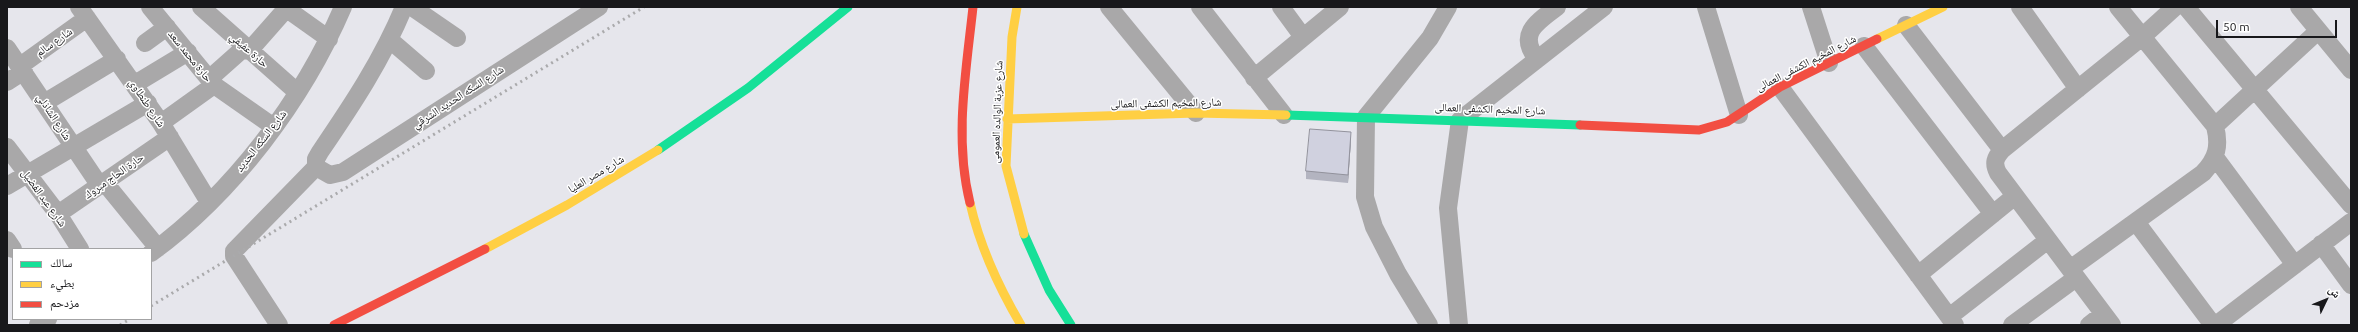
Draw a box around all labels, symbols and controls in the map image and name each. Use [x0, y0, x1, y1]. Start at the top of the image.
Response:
scale bar [2218, 12, 2339, 38]
text: 50 m [2223, 20, 2250, 33]
street label: شارع سالم [33, 25, 75, 59]
street label: حارة محمد سعد [165, 28, 215, 84]
street label: حارة عفيفي [227, 30, 271, 70]
street label: شارع المخيم الكشفى العمالى [1754, 32, 1858, 94]
street label: شارع عزبة الوالده العمومى [989, 60, 1005, 164]
street label: شارع السكه الحديد الشرقي [410, 63, 506, 131]
street label: شارع طنطاوي [126, 76, 168, 130]
street label: شارع الشاذلي [34, 91, 74, 143]
street label: شارع المخيم الكشفى العمالى [1110, 95, 1222, 111]
street label: شارع المخيم الكشفى العمالى [1434, 100, 1546, 118]
street label: شارع السكه الحديد [233, 108, 289, 174]
street label: حارة الحاج مبروك [82, 151, 146, 201]
street label: شارع مصر العليا [566, 152, 626, 196]
street label: شارع عبد الفضيل [19, 167, 69, 229]
legend [12, 248, 152, 320]
text: سالك [50, 256, 72, 269]
text: بطيء [50, 276, 74, 289]
north arrow [2306, 280, 2346, 320]
text: ش [2326, 283, 2343, 300]
text: مزدحم [50, 296, 79, 309]

